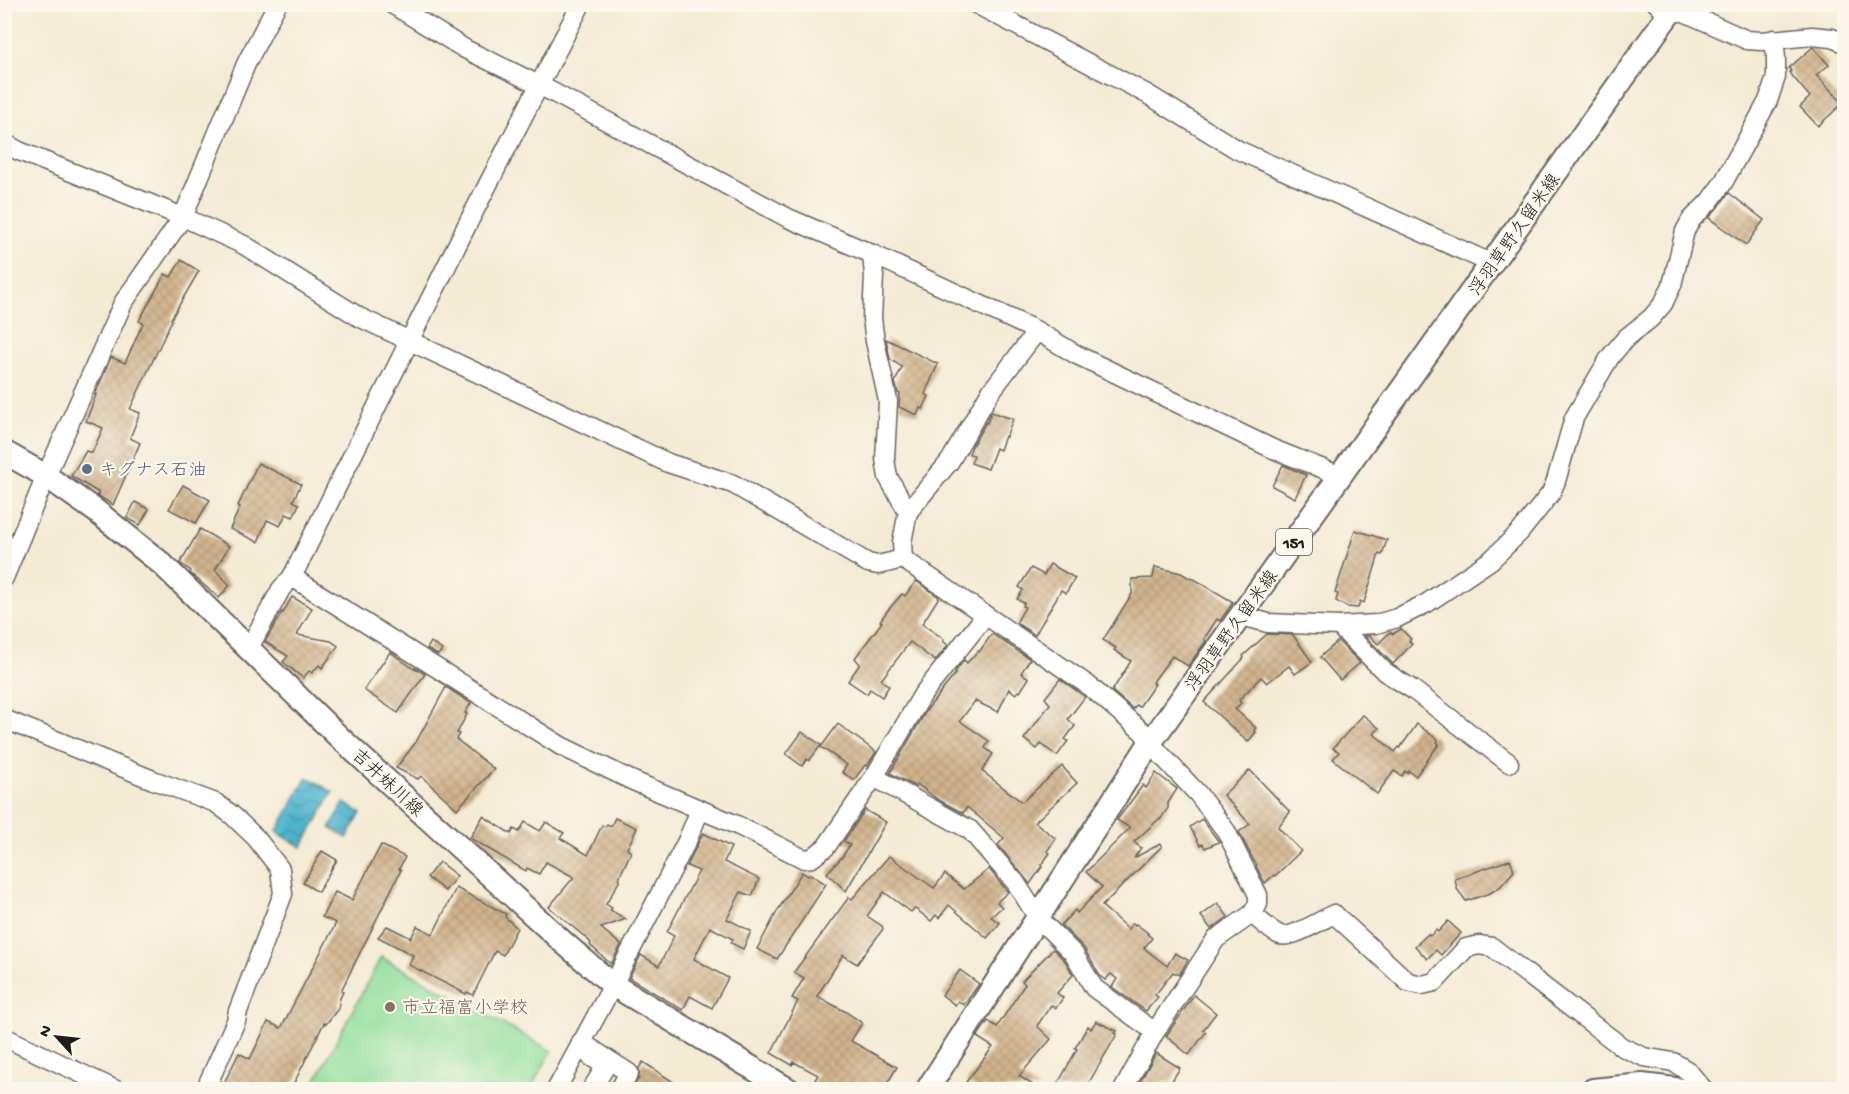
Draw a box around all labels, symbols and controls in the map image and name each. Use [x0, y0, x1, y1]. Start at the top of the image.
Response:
street label: 浮羽草野久留米線 [1465, 170, 1566, 300]
place label: キグナス石油 [99, 460, 206, 482]
marker: キグナス石油 [80, 462, 94, 476]
road number: 151 [1276, 529, 1312, 555]
street label: 浮羽草野久留米線 [1181, 566, 1284, 696]
street label: 吉井妹川線 [346, 745, 427, 822]
place label: 市立福富小学校 [402, 998, 528, 1020]
marker: 市立福富小学校 [383, 1000, 397, 1014]
north arrow [27, 1007, 87, 1067]
text: N [36, 1022, 58, 1041]

